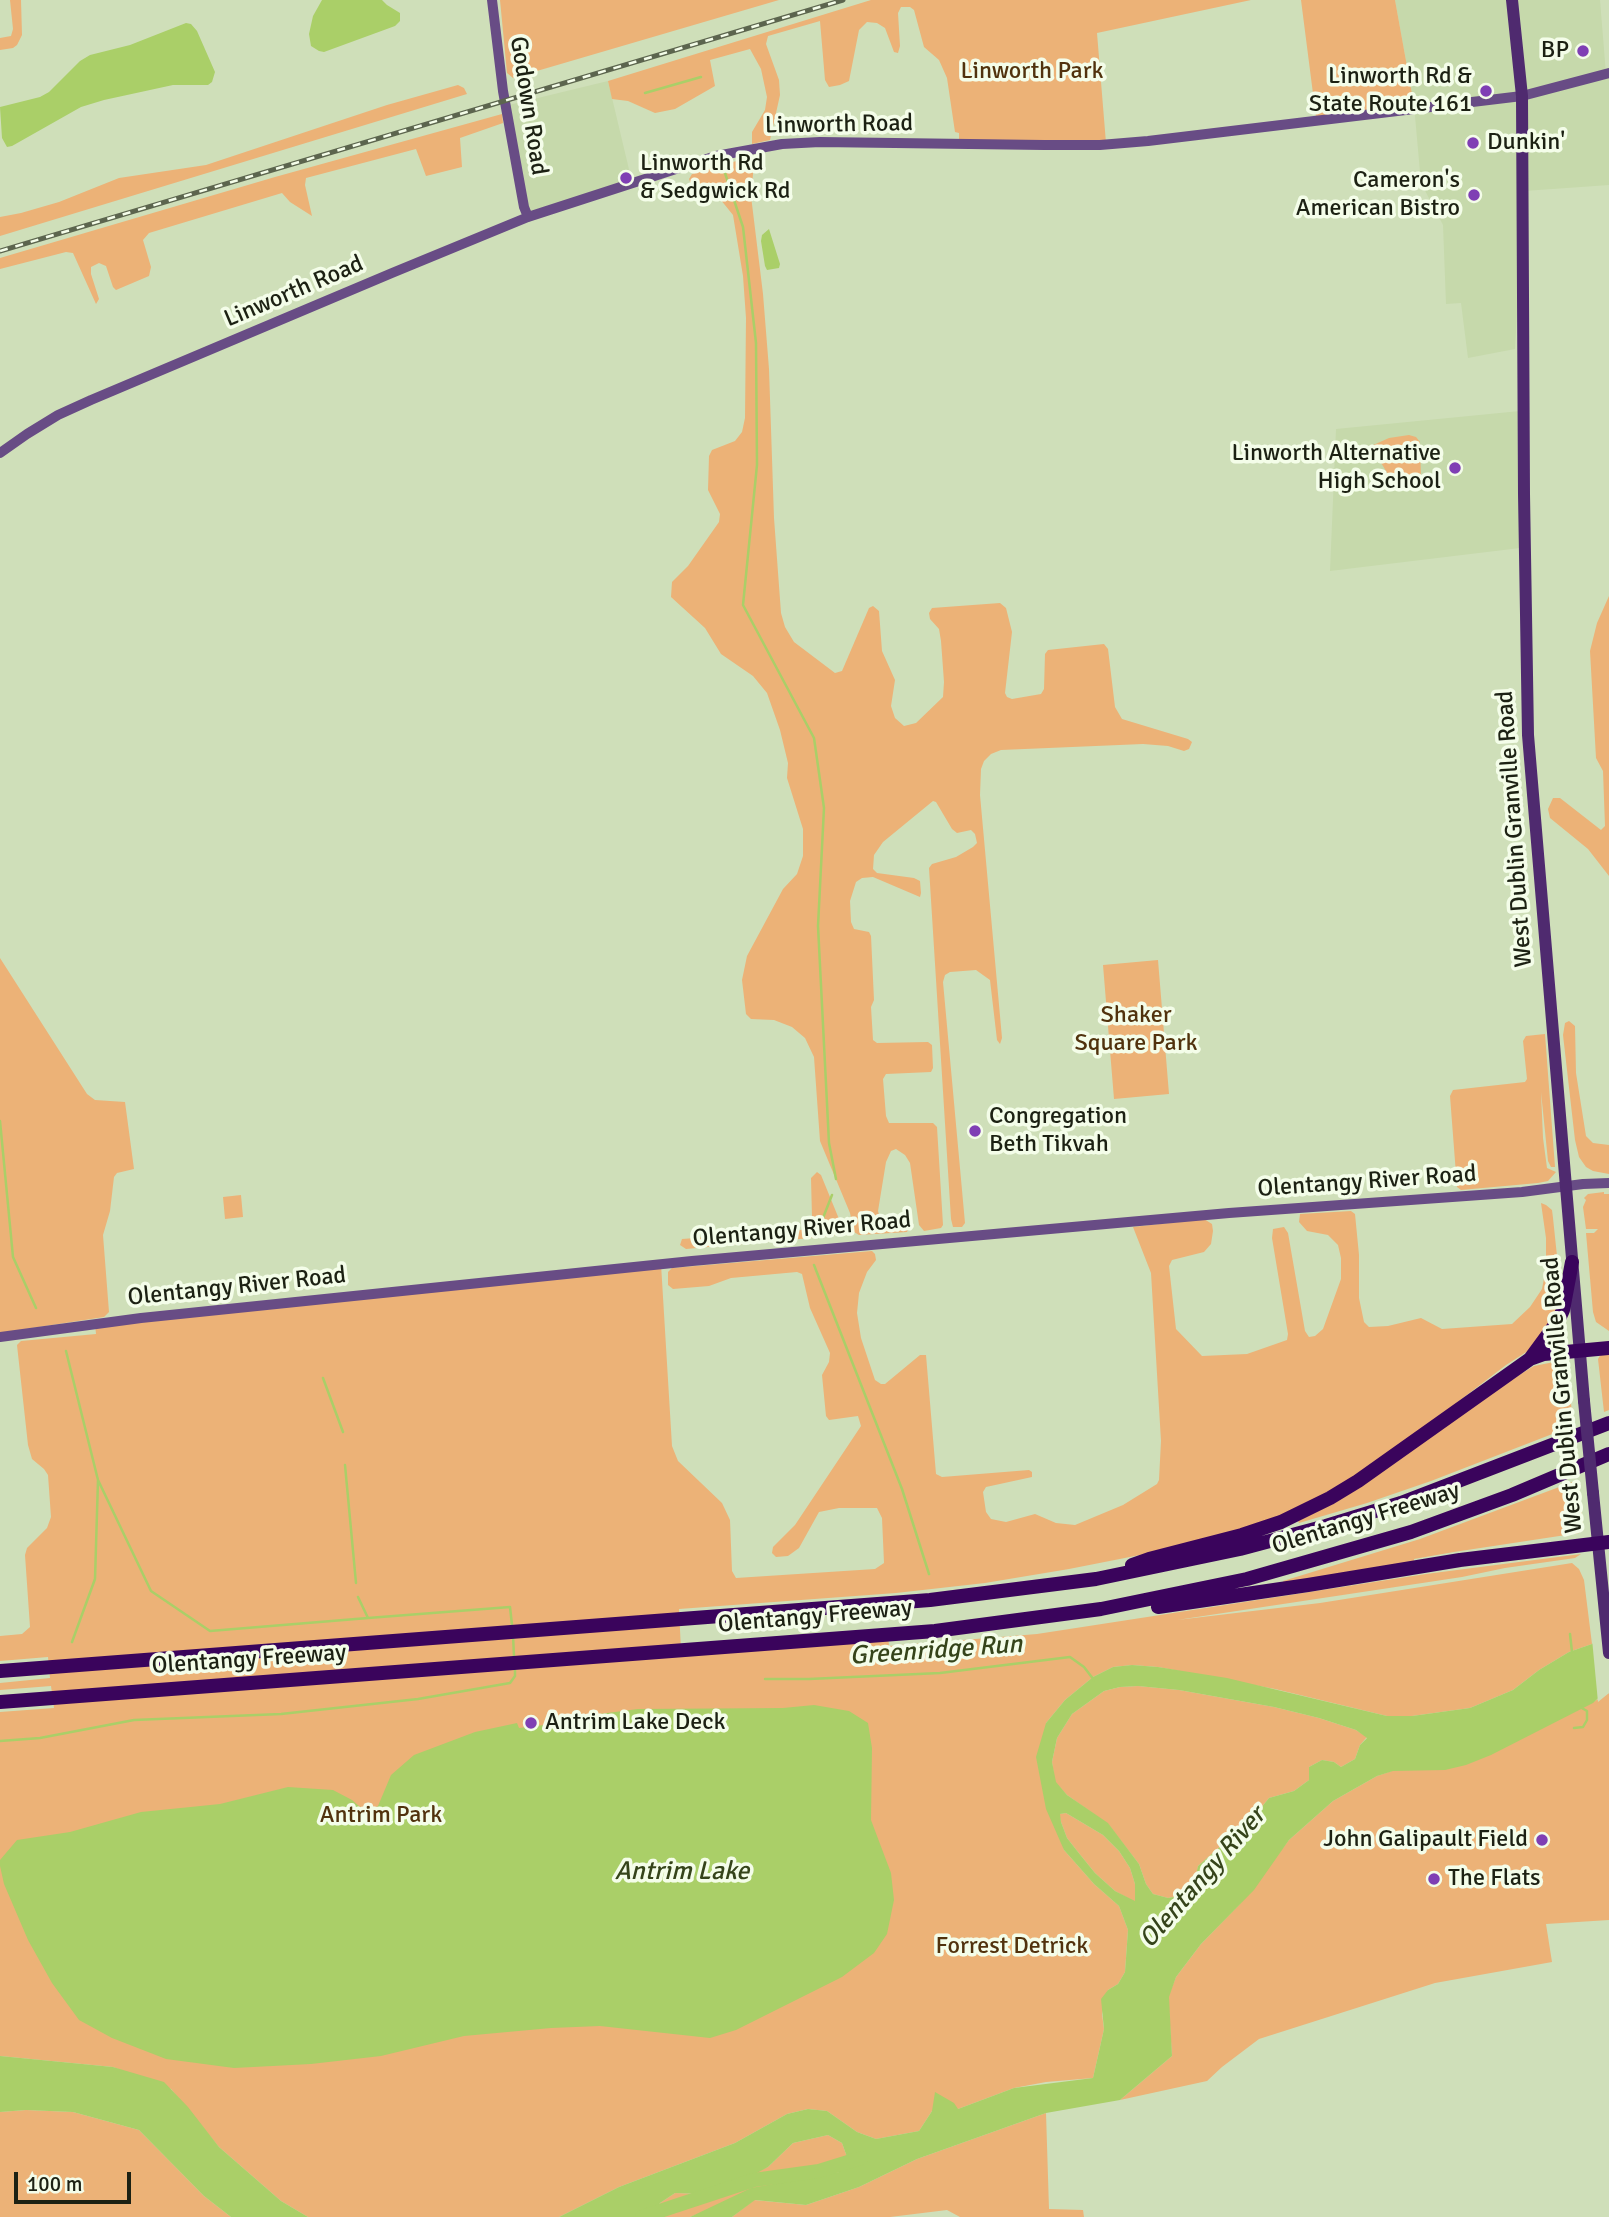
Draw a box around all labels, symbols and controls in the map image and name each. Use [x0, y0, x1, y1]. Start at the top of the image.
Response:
street label: Godown Road [503, 35, 553, 177]
place label: BP [1541, 37, 1569, 65]
marker: BP [1575, 43, 1591, 59]
park label: Linworth Park [960, 58, 1104, 86]
place label: Linworth Rd & State Route 161 [1309, 63, 1472, 119]
marker: Linworth Rd & State Route 161 [1478, 83, 1494, 99]
street label: Linworth Road [765, 109, 913, 141]
place label: Dunkin' [1487, 129, 1565, 157]
marker: Dunkin' [1465, 135, 1481, 151]
place label: Linworth Rd & Sedgwick Rd [640, 150, 791, 206]
place label: Cameron's American Bistro [1296, 167, 1460, 223]
marker: Linworth Rd & Sedgwick Rd [618, 170, 634, 186]
marker: Cameron's American Bistro [1466, 187, 1482, 203]
street label: Linworth Road [220, 250, 368, 334]
place label: Linworth Alternative High School [1232, 440, 1441, 496]
marker: Linworth Alternative High School [1447, 460, 1463, 476]
street label: West Dublin Granville Road [1491, 690, 1539, 968]
park label: Shaker Square Park [1074, 1002, 1198, 1058]
place label: Congregation Beth Tikvah [989, 1103, 1127, 1159]
marker: Congregation Beth Tikvah [967, 1123, 983, 1139]
street label: Olentangy River Road [1257, 1160, 1477, 1204]
street label: Olentangy River Road [692, 1206, 912, 1254]
street label: West Dublin Granville Road [1537, 1256, 1589, 1534]
street label: Olentangy River Road [126, 1261, 348, 1313]
street label: Olentangy Freeway [1269, 1477, 1463, 1561]
street label: Olentangy Freeway [717, 1594, 913, 1640]
water label: Greenridge Run [849, 1629, 1023, 1673]
street label: Olentangy Freeway [151, 1639, 347, 1681]
place label: Antrim Lake Deck [545, 1709, 726, 1737]
marker: Antrim Lake Deck [523, 1715, 539, 1731]
water label: Olentangy River [1133, 1801, 1273, 1955]
park label: Antrim Park [320, 1802, 442, 1830]
place label: John Galipault Field [1323, 1826, 1528, 1854]
marker: John Galipault Field [1534, 1832, 1550, 1848]
water label: Antrim Lake [615, 1856, 749, 1888]
place label: The Flats [1448, 1865, 1541, 1893]
marker: The Flats [1426, 1871, 1442, 1887]
park label: Forrest Detrick [936, 1933, 1088, 1961]
scale bar [18, 2158, 135, 2202]
text: 100 m [27, 2171, 82, 2197]

